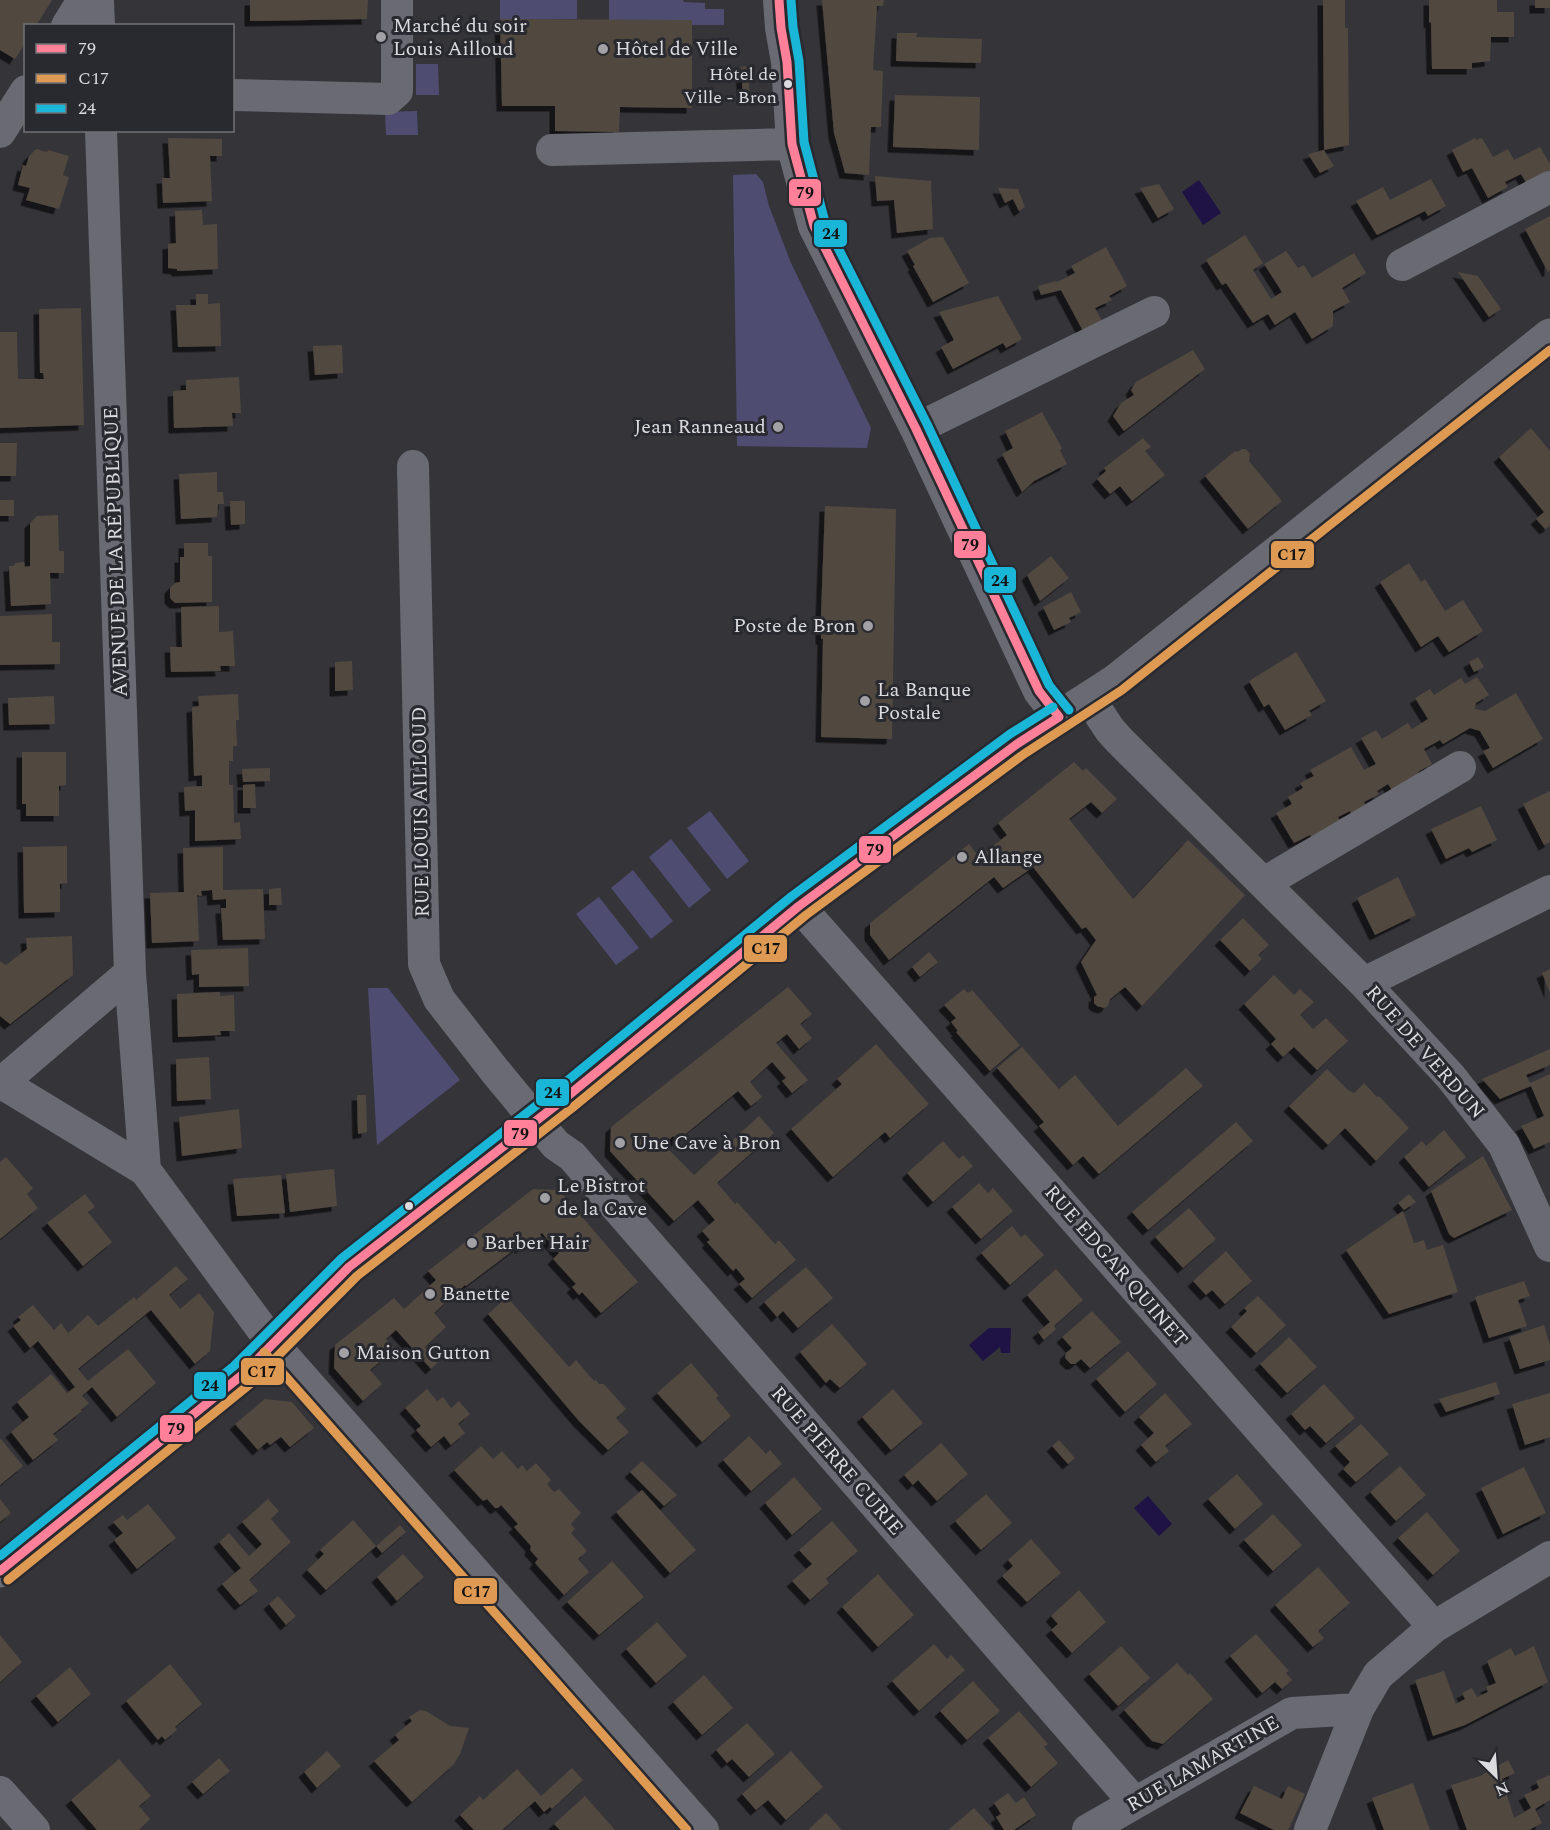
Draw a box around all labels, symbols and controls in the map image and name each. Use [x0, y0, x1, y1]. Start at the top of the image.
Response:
place label: Marché du soir Louis Ailloud [393, 11, 527, 64]
legend [24, 24, 234, 132]
marker: Marché du soir Louis Ailloud [374, 30, 388, 44]
place label: Hôtel de Ville [615, 34, 738, 64]
text: 79 [78, 35, 96, 62]
marker: Hôtel de Ville [596, 42, 610, 56]
place label: Hôtel de Ville - Bron [684, 61, 777, 111]
text: C17 [78, 65, 109, 92]
marker: Hôtel de Ville - Bron [782, 78, 794, 90]
text: 24 [78, 95, 96, 122]
line badge: 79 [788, 178, 822, 207]
text: 79 [796, 181, 814, 205]
line badge: 24 [813, 219, 848, 248]
text: 24 [822, 222, 840, 246]
street label: AVENUE DE LA RÉPUBLIQUE [96, 406, 136, 698]
place label: Jean Ranneaud [634, 412, 766, 442]
marker: Jean Ranneaud [771, 420, 785, 434]
line badge: 79 [953, 530, 987, 559]
text: 79 [961, 533, 979, 557]
line badge: C17 [1270, 540, 1315, 569]
text: C17 [1277, 543, 1307, 567]
line badge: 24 [983, 566, 1017, 594]
text: 24 [991, 569, 1009, 593]
place label: Poste de Bron [733, 611, 856, 641]
marker: Poste de Bron [861, 619, 875, 633]
place label: La Banque Postale [877, 675, 971, 728]
marker: La Banque Postale [858, 694, 872, 708]
street label: RUE LOUIS AILLOUD [404, 706, 438, 918]
line badge: 79 [858, 835, 892, 864]
text: 79 [866, 838, 884, 862]
place label: Allange [974, 842, 1042, 872]
marker: Allange [955, 850, 969, 864]
line badge: C17 [743, 934, 788, 963]
text: C17 [751, 937, 781, 961]
street label: RUE DE VERDUN [1358, 978, 1492, 1126]
line badge: 24 [535, 1078, 570, 1107]
text: 24 [544, 1081, 562, 1105]
line badge: 79 [503, 1119, 538, 1147]
text: 79 [511, 1122, 529, 1146]
place label: Une Cave à Bron [632, 1128, 781, 1158]
marker: Une Cave à Bron [613, 1136, 627, 1150]
place label: Le Bistrot de la Cave [557, 1171, 647, 1224]
street label: RUE EDGAR QUINET [1037, 1178, 1195, 1354]
marker: Le Bistrot de la Cave [538, 1191, 552, 1205]
unlabelled marker [403, 1200, 415, 1212]
place label: Barber Hair [484, 1228, 589, 1258]
marker: Barber Hair [465, 1236, 479, 1250]
place label: Banette [442, 1279, 510, 1309]
marker: Banette [423, 1287, 437, 1301]
place label: Maison Gutton [356, 1338, 490, 1368]
marker: Maison Gutton [337, 1346, 351, 1360]
line badge: C17 [240, 1357, 285, 1386]
text: C17 [247, 1360, 277, 1384]
line badge: 24 [193, 1371, 227, 1400]
text: 24 [201, 1374, 219, 1398]
street label: RUE PIERRE CURIE [764, 1380, 910, 1542]
line badge: 79 [159, 1414, 194, 1443]
text: 79 [167, 1417, 185, 1441]
line badge: C17 [453, 1577, 498, 1605]
text: C17 [461, 1580, 491, 1604]
street label: RUE LAMARTINE [1121, 1708, 1285, 1820]
north arrow [1466, 1746, 1526, 1806]
text: N [1491, 1775, 1513, 1802]

